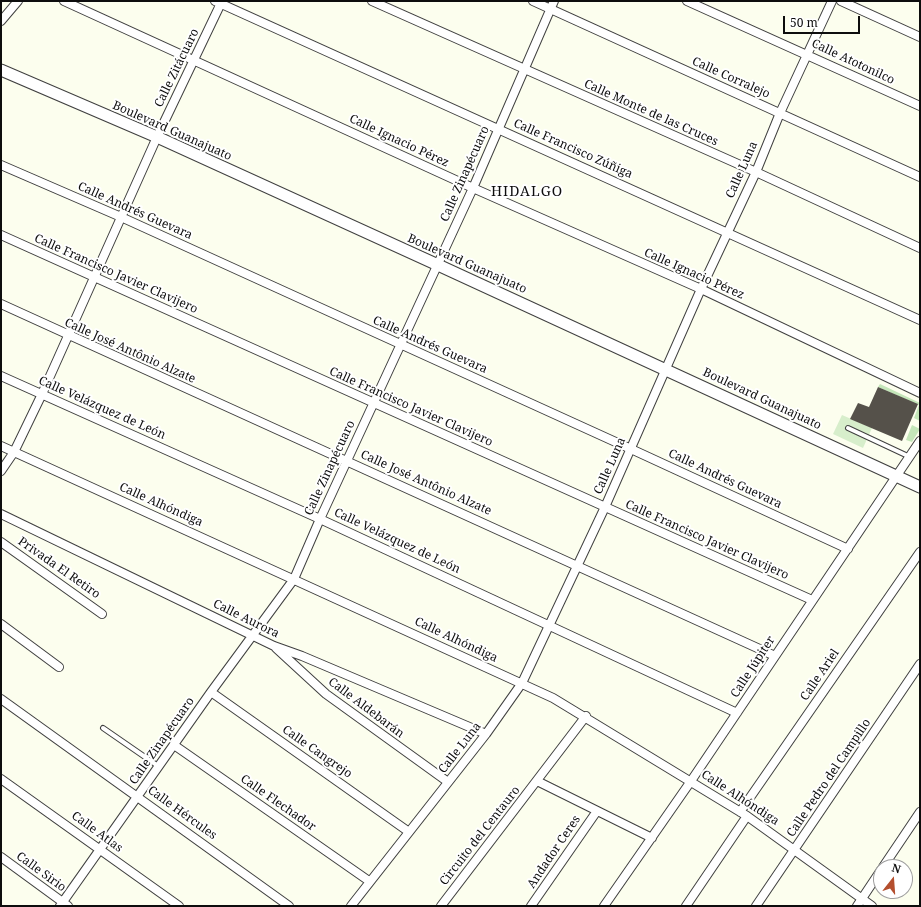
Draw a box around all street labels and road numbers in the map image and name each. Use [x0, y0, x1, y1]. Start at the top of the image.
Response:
street label: Calle Zitácuaro [152, 26, 202, 110]
street label: Calle Atotonilco [809, 36, 897, 88]
street label: Calle Corralejo [690, 54, 772, 102]
street label: Calle Monte de las Cruces [582, 77, 720, 149]
street label: Boulevard Guanajuato [110, 98, 234, 164]
street label: Calle Ignacio Pérez [347, 112, 451, 170]
street label: Calle Francisco Zúñiga [511, 116, 635, 182]
street label: Calle Zinapécuaro [437, 124, 493, 224]
street label: Calle Luna [723, 139, 761, 201]
street label: Calle Andrés Guevara [76, 179, 194, 243]
street label: Calle Francisco Javier Clavijero [32, 231, 200, 317]
street label: Boulevard Guanajuato [405, 231, 529, 297]
street label: Calle Ignacio Pérez [642, 245, 746, 303]
street label: Calle Andrés Guevara [371, 313, 489, 377]
street label: Calle José Antônio Alzate [62, 316, 198, 386]
street label: Calle Francisco Javier Clavijero [327, 364, 495, 450]
street label: Boulevard Guanajuato [701, 365, 823, 433]
street label: Calle Velázquez de León [36, 373, 168, 443]
street label: Calle Zinapécuaro [302, 418, 358, 518]
street label: Calle Luna [591, 435, 629, 497]
street label: Calle Andrés Guevara [666, 446, 784, 512]
street label: Calle José Antônio Alzate [358, 448, 494, 518]
street label: Calle Alhóndiga [117, 480, 205, 530]
street label: Calle Francisco Javier Clavijero [623, 497, 791, 583]
street label: Calle Velázquez de León [332, 505, 462, 577]
street label: Privada El Retiro [15, 534, 103, 602]
street label: Calle Aurora [211, 597, 281, 641]
street label: Calle Alhóndiga [412, 614, 500, 666]
street label: Calle Júpiter [728, 634, 778, 700]
street label: Calle Ariel [797, 646, 843, 704]
street label: Calle Aldebarán [325, 675, 407, 741]
street label: Calle Zinapécuaro [127, 695, 197, 787]
street label: Calle Pedro del Campillo [784, 716, 874, 840]
street label: Calle Luna [436, 720, 484, 776]
street label: Calle Cangrejo [279, 723, 355, 781]
street label: Calle Alhóndiga [698, 767, 782, 829]
street label: Calle Flechador [238, 772, 318, 834]
street label: Calle Hércules [145, 783, 219, 843]
street label: Circuito del Centauro [437, 784, 523, 888]
street label: Calle Atlas [69, 809, 125, 855]
street label: Andador Ceres [524, 813, 584, 891]
street label: Calle Sirio [13, 849, 69, 895]

